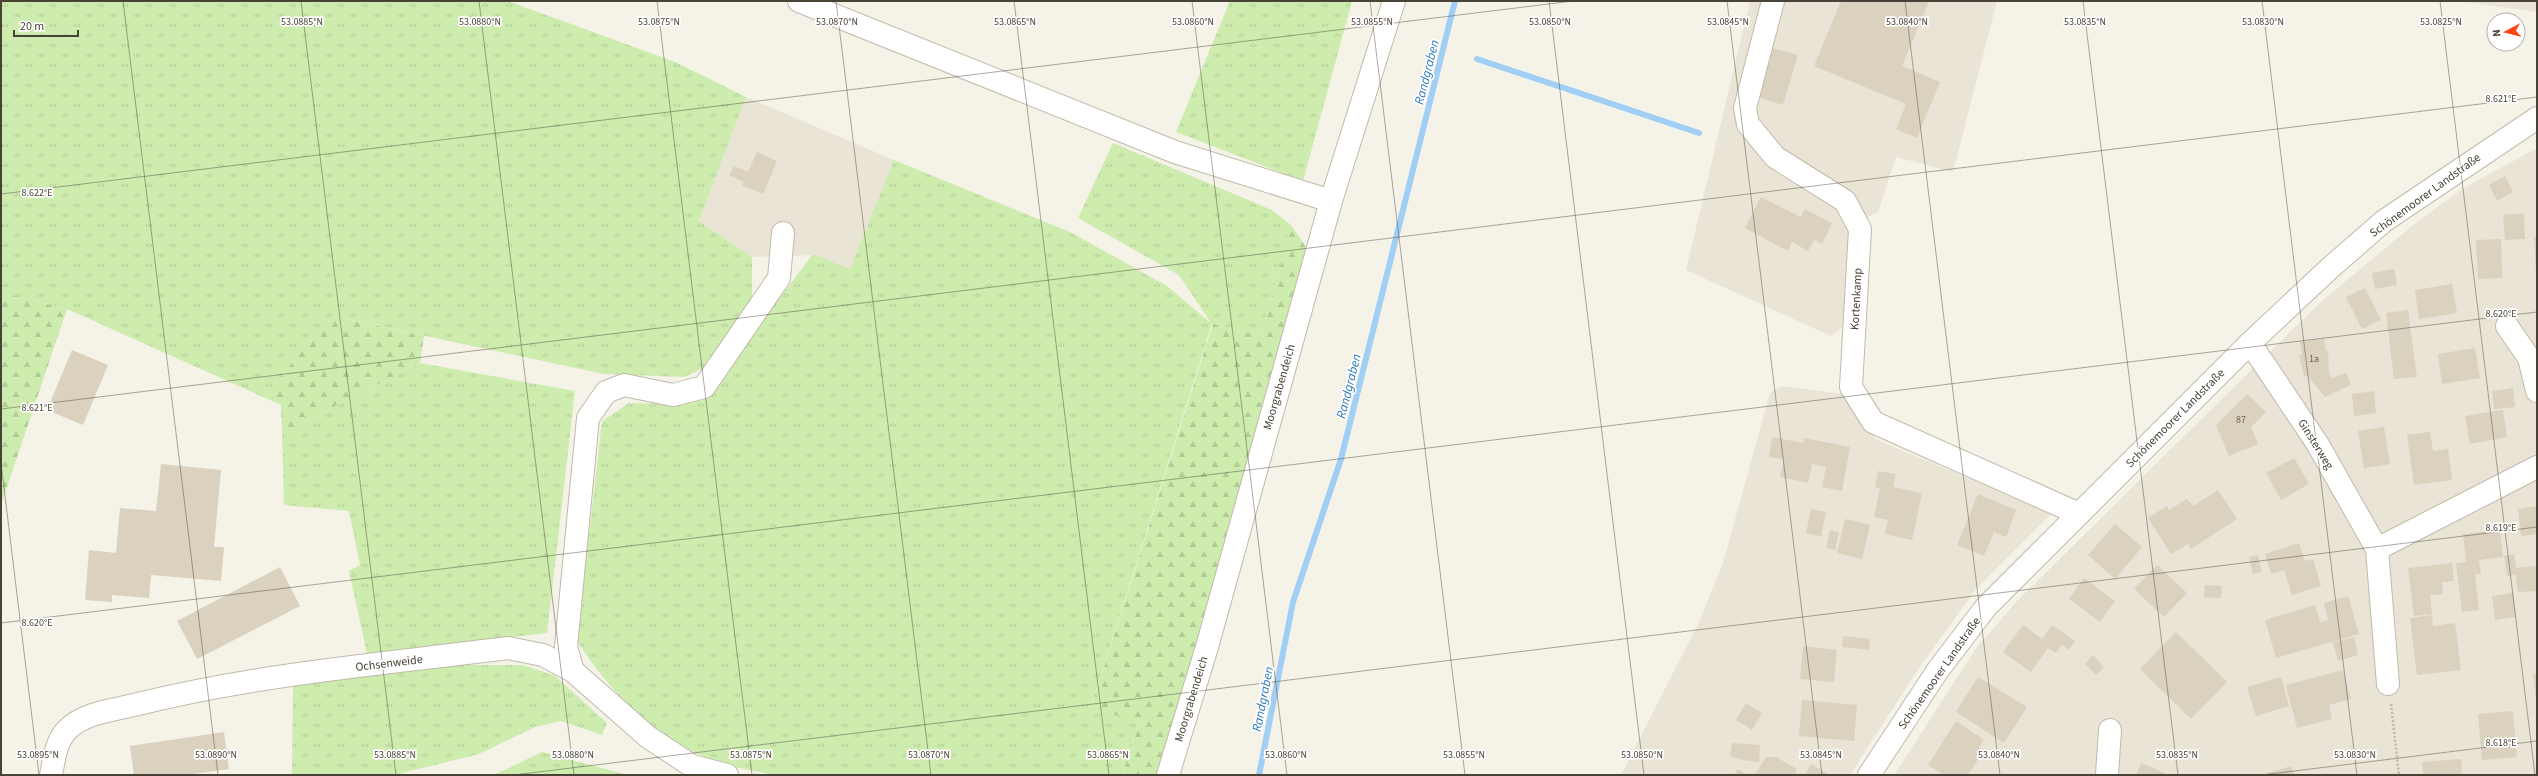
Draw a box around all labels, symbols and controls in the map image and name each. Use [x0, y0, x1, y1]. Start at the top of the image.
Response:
scale bar [14, 12, 78, 38]
north arrow [2486, 12, 2526, 52]
text: 53.0885°N [281, 15, 323, 29]
text: 53.0880°N [459, 15, 501, 29]
text: 53.0875°N [638, 15, 680, 29]
text: 53.0870°N [816, 15, 858, 29]
text: 53.0865°N [994, 15, 1036, 29]
text: 53.0860°N [1172, 15, 1214, 29]
text: 53.0855°N [1351, 15, 1393, 29]
text: 53.0850°N [1529, 15, 1571, 29]
text: 53.0845°N [1707, 15, 1749, 29]
text: 53.0840°N [1886, 15, 1928, 29]
text: 53.0835°N [2064, 15, 2106, 29]
text: 53.0830°N [2242, 15, 2284, 29]
text: 53.0825°N [2420, 15, 2462, 29]
text: 20 m [20, 18, 44, 35]
text: N [2489, 29, 2504, 38]
water label: Randgraben [1410, 38, 1444, 106]
text: 8.621°E [2486, 92, 2516, 106]
street label: Schönemoorer Landstraße [2366, 149, 2484, 242]
text: 8.622°E [22, 186, 52, 200]
street label: Kortenkamp [1846, 267, 1867, 331]
text: 8.620°E [2486, 307, 2516, 321]
street label: Moorgrabendeich [1259, 342, 1300, 432]
water label: Randgraben [1332, 352, 1366, 420]
house number: 1a [2309, 352, 2319, 366]
street label: Schönemoorer Landstraße [2122, 365, 2229, 472]
text: 8.621°E [22, 401, 52, 415]
house number: 87 [2236, 413, 2246, 427]
street label: Ginsterweg [2293, 416, 2338, 473]
text: 8.619°E [2486, 521, 2516, 535]
street label: Schönemoorer Landstraße [1894, 614, 1985, 733]
text: 8.620°E [22, 616, 52, 630]
street label: Ochsenweide [354, 651, 424, 676]
street label: Moorgrabendeich [1170, 654, 1213, 744]
water label: Randgraben [1248, 665, 1278, 733]
text: 8.618°E [2486, 736, 2516, 750]
text: 53.0895°N [17, 748, 59, 762]
text: 53.0890°N [195, 748, 237, 762]
text: 53.0885°N [374, 748, 416, 762]
text: 53.0880°N [552, 748, 594, 762]
text: 53.0875°N [730, 748, 772, 762]
text: 53.0870°N [908, 748, 950, 762]
text: 53.0865°N [1087, 748, 1129, 762]
text: 53.0860°N [1265, 748, 1307, 762]
text: 53.0855°N [1443, 748, 1485, 762]
text: 53.0850°N [1621, 748, 1663, 762]
text: 53.0845°N [1800, 748, 1842, 762]
text: 53.0840°N [1978, 748, 2020, 762]
text: 53.0835°N [2156, 748, 2198, 762]
text: 53.0830°N [2334, 748, 2376, 762]

